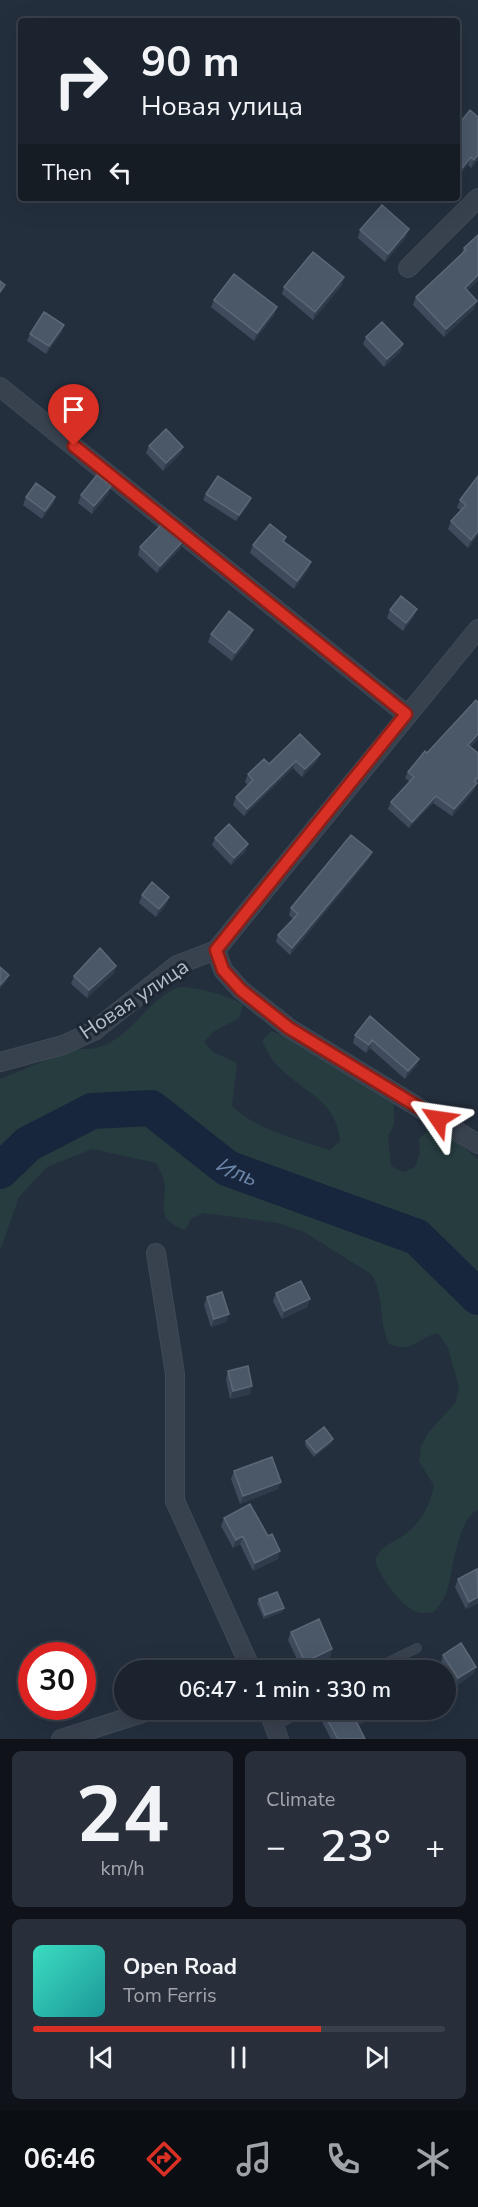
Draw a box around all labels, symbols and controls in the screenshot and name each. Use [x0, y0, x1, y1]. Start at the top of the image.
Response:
text: 90 m [141, 34, 240, 91]
icon: right [42, 42, 120, 120]
text: Новая улица [141, 88, 303, 125]
icon: left [104, 156, 137, 189]
text: Then [42, 158, 92, 188]
pin [48, 384, 99, 446]
icon: arrive [57, 393, 90, 426]
street label: Новая улица [74, 952, 194, 1046]
position arrow [406, 1087, 470, 1151]
water label: Иль [210, 1151, 261, 1194]
speed limit sign: 30 [18, 1642, 96, 1720]
text: 06:47 · 1 min · 330 m [179, 1675, 391, 1705]
text: 24 [76, 1762, 169, 1869]
text: Climate [266, 1786, 335, 1813]
text: 23° [320, 1816, 391, 1877]
text: − [266, 1825, 286, 1870]
text: + [425, 1825, 445, 1870]
text: km/h [100, 1855, 145, 1882]
text: Open Road [123, 1952, 237, 1982]
text: Tom Ferris [123, 1982, 217, 2009]
icon: previous [85, 2041, 118, 2074]
icon: pause [222, 2041, 255, 2074]
icon: next [360, 2041, 393, 2074]
icon: directions [143, 2138, 185, 2180]
icon: music [233, 2138, 275, 2180]
icon: phone [322, 2138, 364, 2180]
icon: climate [412, 2138, 454, 2180]
text: 06:46 [24, 2141, 95, 2178]

